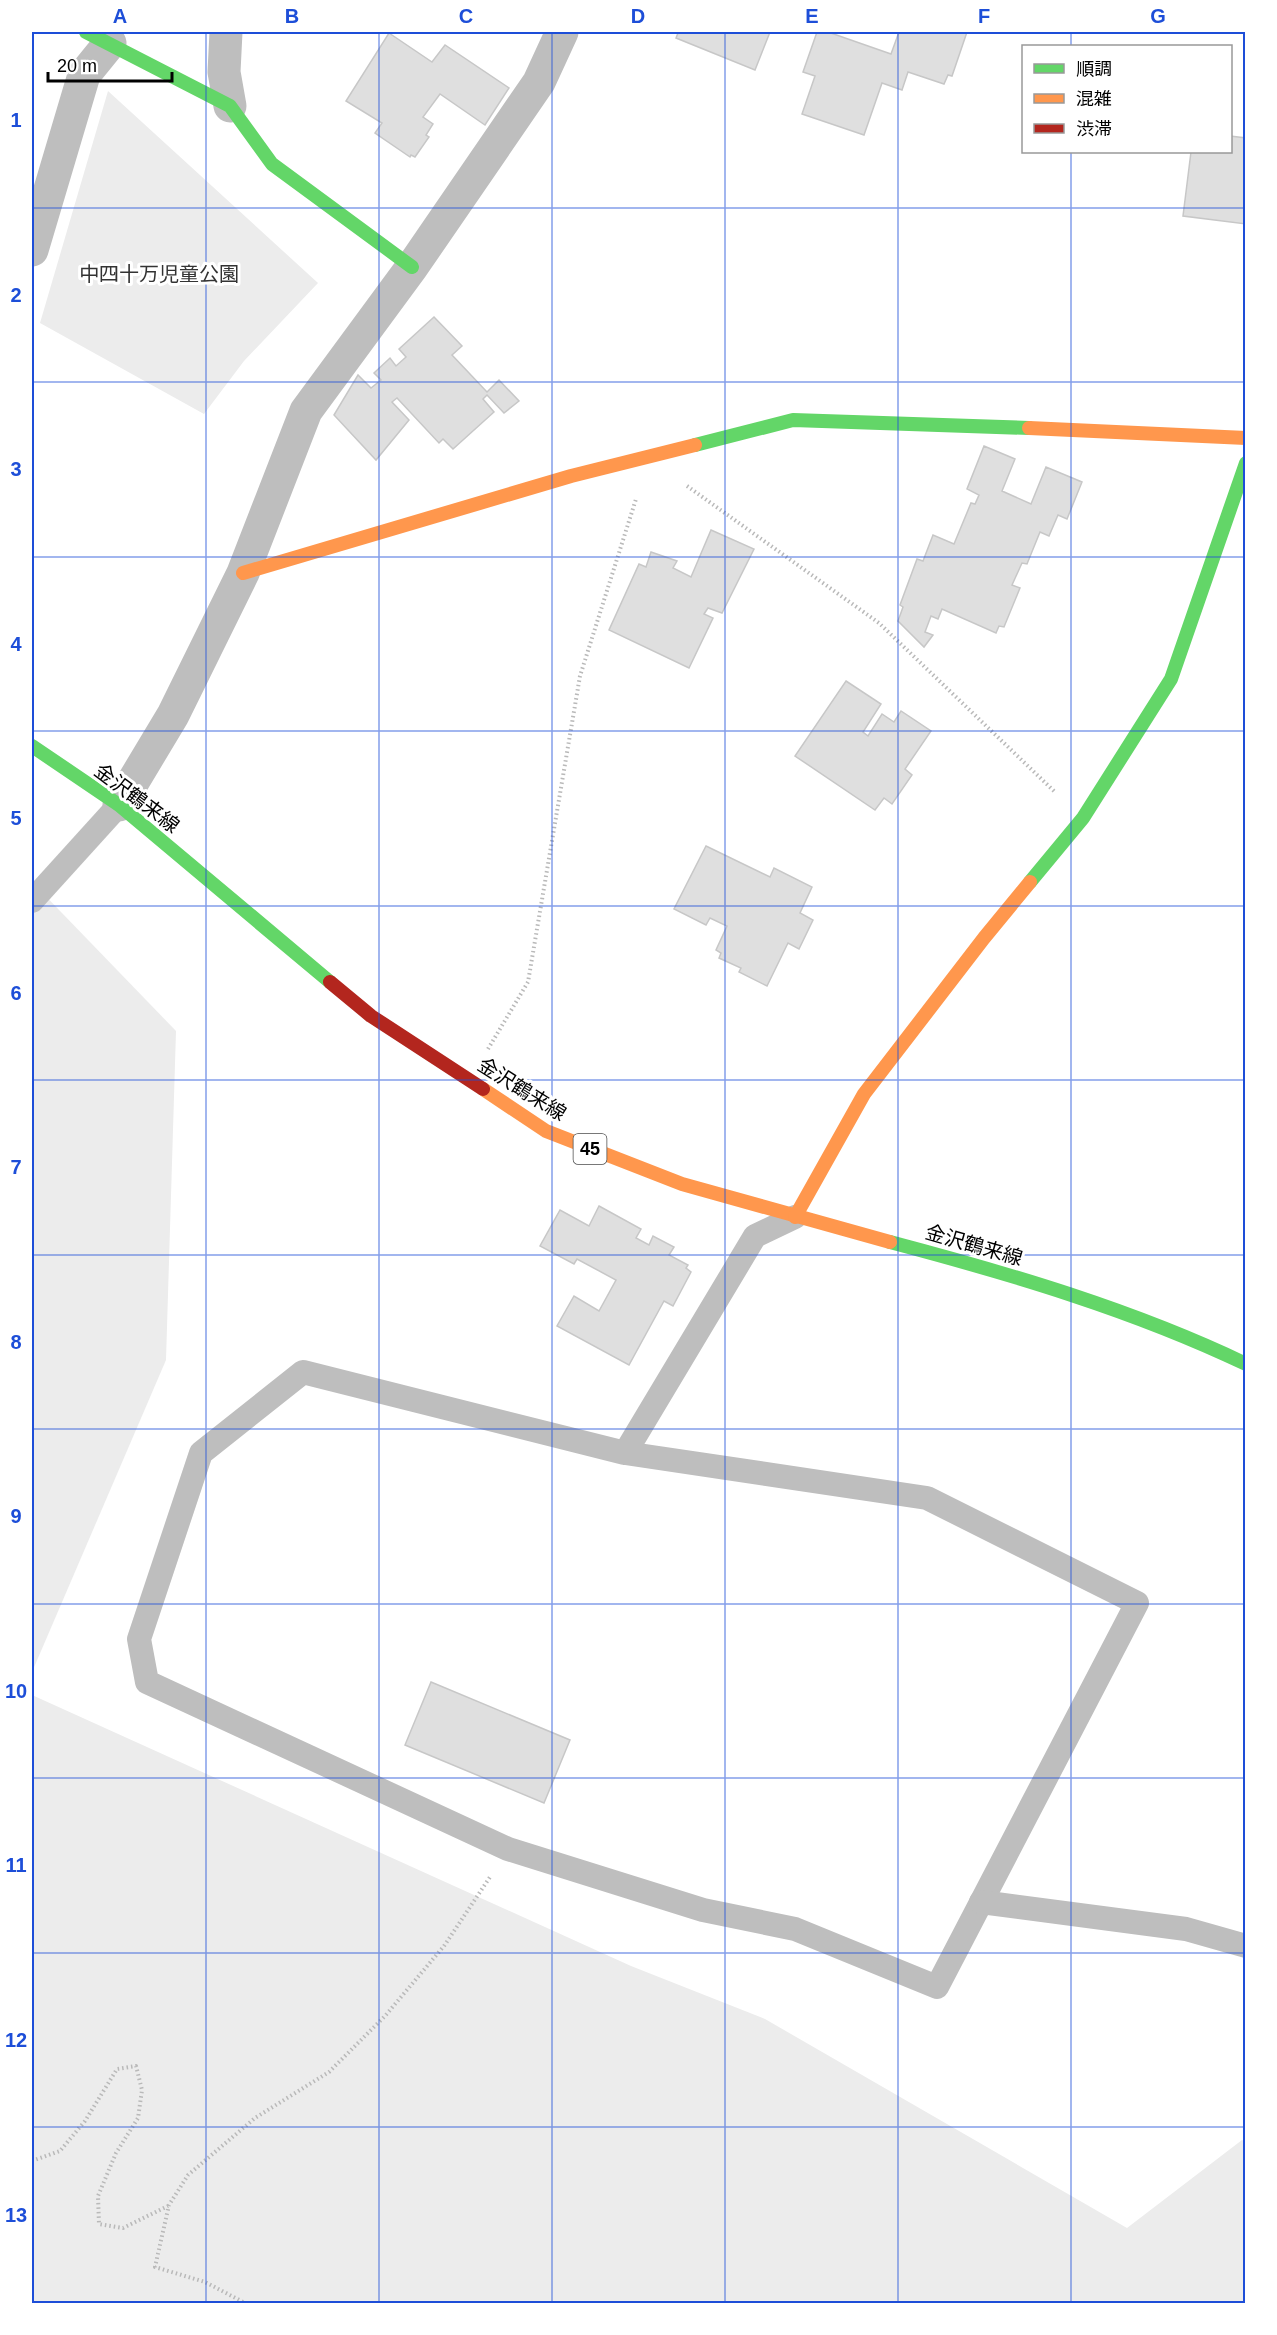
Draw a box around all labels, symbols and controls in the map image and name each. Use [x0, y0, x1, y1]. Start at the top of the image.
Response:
text: A [113, 5, 127, 27]
text: B [285, 5, 299, 27]
text: C [459, 5, 473, 27]
text: D [631, 5, 645, 27]
text: E [805, 5, 819, 27]
text: F [978, 5, 990, 27]
text: G [1150, 5, 1166, 27]
scale bar [48, 45, 172, 83]
legend [1022, 45, 1232, 153]
text: 20 m [57, 56, 97, 76]
text: 順調 [1076, 59, 1112, 79]
text: 混雑 [1076, 89, 1112, 109]
text: 1 [10, 109, 22, 131]
text: 渋滞 [1076, 119, 1112, 139]
park label: 中四十万児童公園 [79, 263, 239, 285]
text: 2 [10, 284, 22, 306]
text: 3 [10, 458, 22, 480]
text: 4 [10, 633, 22, 655]
street label: 金沢鶴来線 [90, 759, 184, 837]
text: 5 [10, 807, 22, 829]
text: 6 [10, 982, 22, 1004]
street label: 金沢鶴来線 [474, 1053, 570, 1125]
road number: 45 [574, 1134, 606, 1164]
text: 7 [10, 1156, 22, 1178]
street label: 金沢鶴来線 [923, 1221, 1025, 1269]
text: 8 [10, 1331, 22, 1353]
text: 9 [10, 1505, 22, 1527]
text: 10 [5, 1680, 27, 1702]
text: 11 [5, 1854, 27, 1876]
text: 12 [5, 2029, 27, 2051]
text: 13 [5, 2204, 27, 2226]

